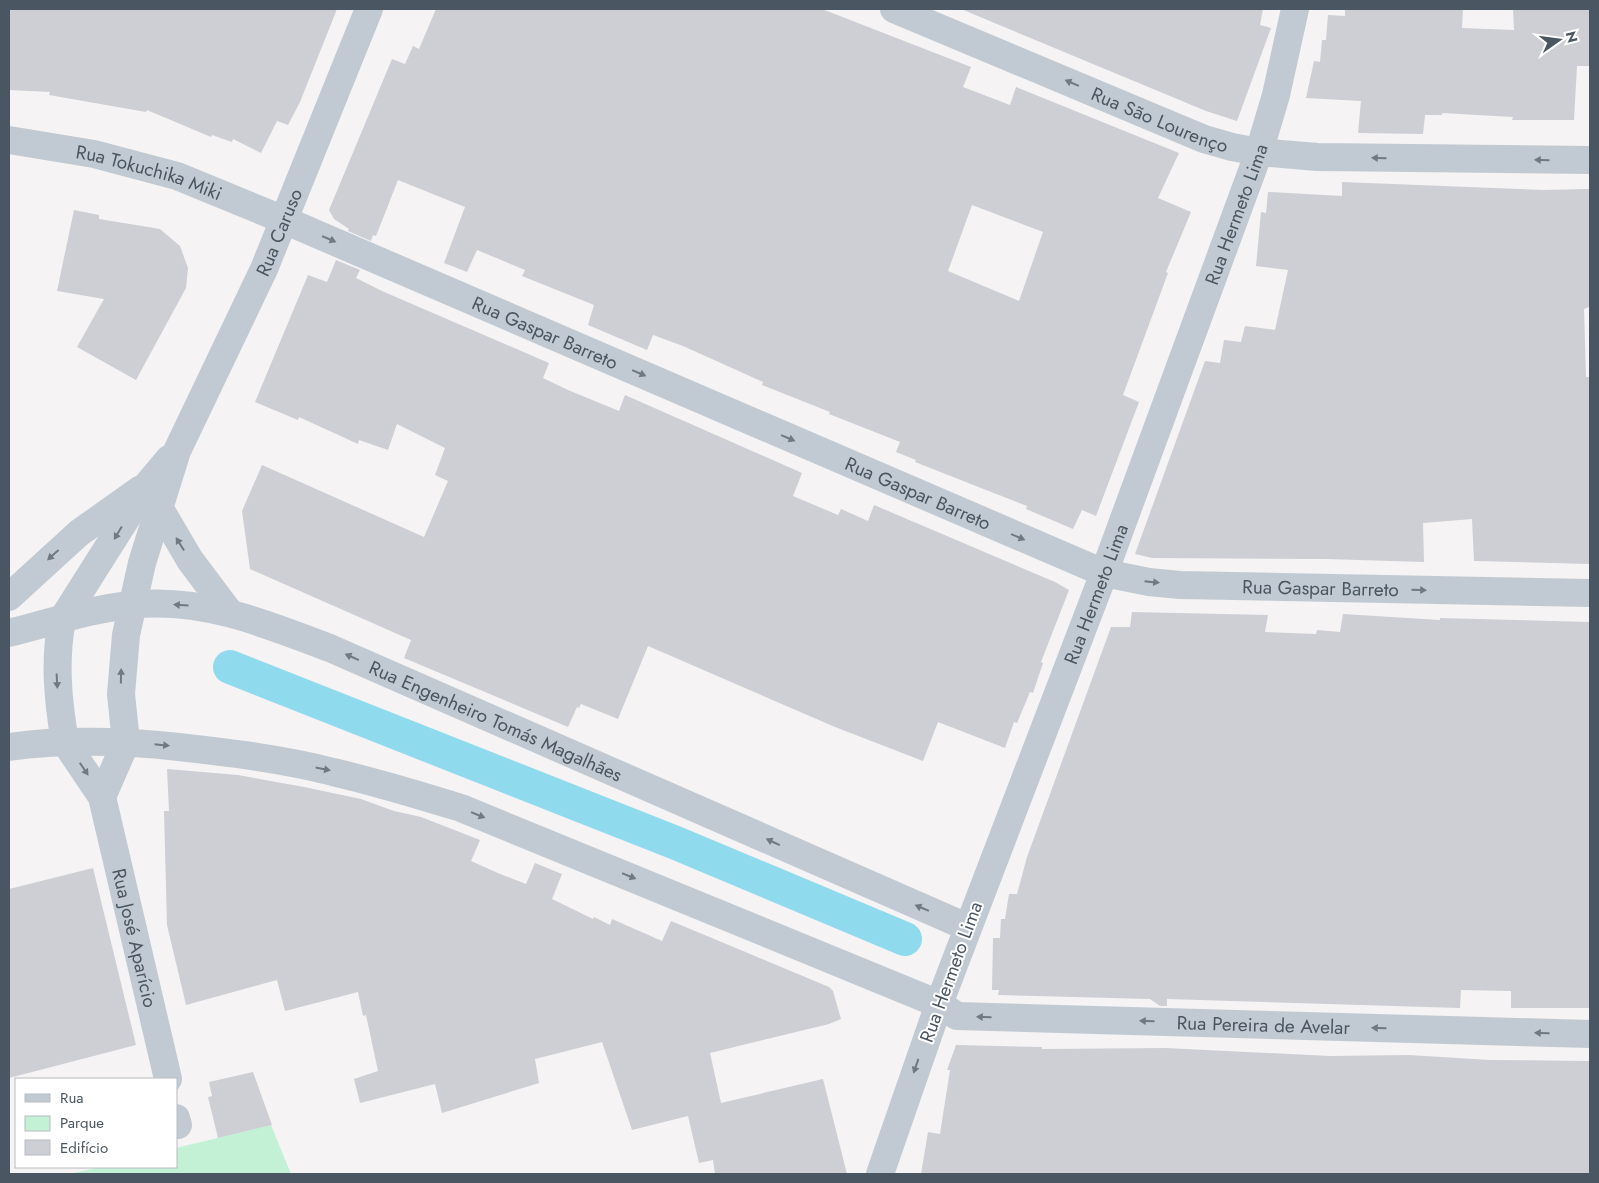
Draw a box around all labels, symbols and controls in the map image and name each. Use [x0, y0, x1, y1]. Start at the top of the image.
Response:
north arrow [1534, 15, 1584, 65]
text: N [1561, 29, 1583, 45]
one-way arrow [1065, 79, 1079, 87]
street label: Rua São Lourenço [1087, 80, 1231, 159]
street label: Rua Tokuchika Miki [74, 138, 226, 207]
street label: Rua Hermeto Lima [1198, 141, 1274, 288]
one-way arrow [1371, 154, 1387, 162]
one-way arrow [1533, 156, 1549, 164]
street label: Rua Caruso [249, 184, 309, 281]
one-way arrow [322, 236, 336, 244]
street label: Rua Gaspar Barreto [468, 289, 622, 376]
one-way arrow [632, 370, 646, 378]
one-way arrow [781, 434, 795, 442]
street label: Rua Gaspar Barreto [841, 450, 995, 536]
street label: Rua Hermeto Lima [1057, 520, 1134, 668]
one-way arrow [114, 526, 123, 539]
one-way arrow [1011, 533, 1025, 541]
one-way arrow [175, 537, 184, 550]
one-way arrow [48, 549, 60, 561]
street label: Rua Gaspar Barreto [1242, 573, 1399, 603]
one-way arrow [1144, 578, 1160, 586]
one-way arrow [1412, 586, 1428, 594]
one-way arrow [173, 600, 189, 608]
one-way arrow [345, 653, 359, 661]
street label: Rua Engenheiro Tomás Magalhães [365, 653, 627, 788]
one-way arrow [118, 668, 126, 684]
one-way arrow [54, 673, 62, 689]
one-way arrow [154, 741, 170, 749]
one-way arrow [79, 763, 89, 776]
one-way arrow [315, 766, 331, 774]
one-way arrow [471, 812, 485, 820]
one-way arrow [766, 837, 781, 846]
street label: Rua José Aparício [106, 866, 164, 1010]
one-way arrow [622, 873, 636, 881]
street label: Rua Hermeto Lima [913, 898, 989, 1046]
one-way arrow [915, 903, 929, 911]
street label: Rua Pereira de Avelar [1176, 1009, 1351, 1041]
one-way arrow [976, 1013, 992, 1021]
one-way arrow [1138, 1017, 1154, 1025]
one-way arrow [1371, 1024, 1387, 1032]
one-way arrow [1533, 1028, 1549, 1036]
one-way arrow [912, 1059, 920, 1074]
legend [15, 1078, 178, 1168]
text: Rua [60, 1087, 84, 1109]
text: Parque [60, 1112, 104, 1134]
text: Edifício [60, 1137, 108, 1159]

